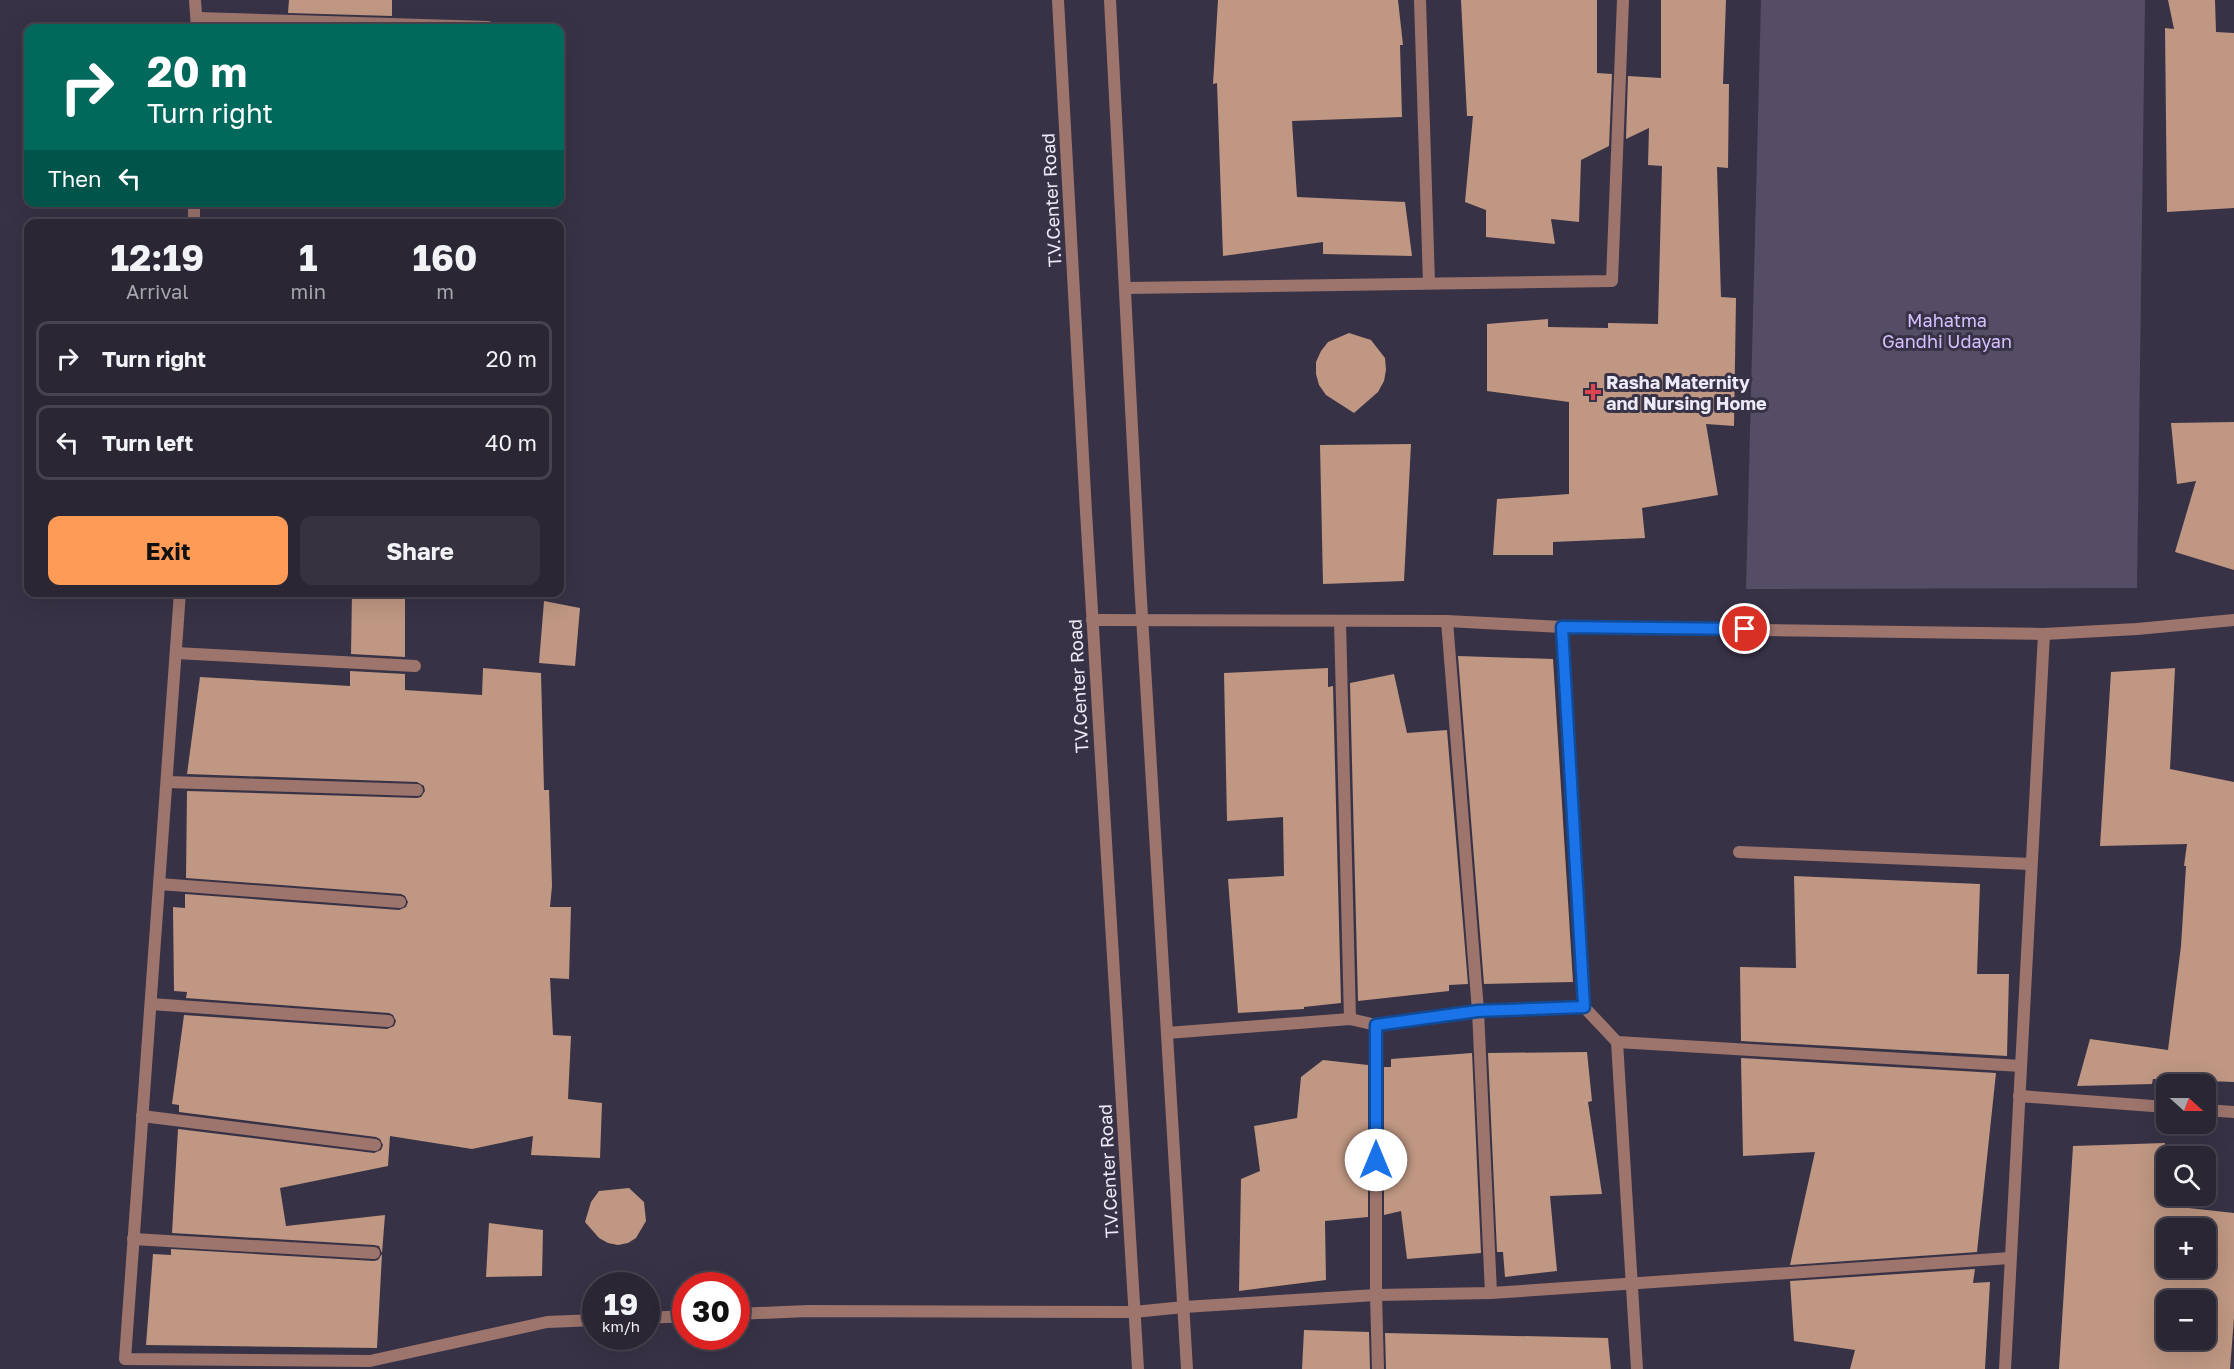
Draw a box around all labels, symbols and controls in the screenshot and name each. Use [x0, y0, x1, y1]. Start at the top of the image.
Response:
text: 20 m [147, 46, 247, 96]
icon: right [48, 48, 126, 126]
text: Turn right [147, 97, 273, 129]
street label: T.V.Center Road [1037, 132, 1065, 268]
icon: left [113, 162, 146, 195]
text: Then [48, 165, 101, 192]
text: 12:19 [111, 236, 204, 279]
text: 1 [299, 236, 318, 279]
text: 160 [413, 236, 477, 279]
text: Arrival [126, 279, 189, 303]
text: min [291, 279, 326, 303]
text: m [436, 279, 454, 303]
park label: Mahatma Gandhi Udayan [1882, 309, 2012, 352]
icon: right [51, 342, 84, 375]
text: Turn right [102, 345, 206, 372]
text: 20 m [486, 345, 537, 372]
place label: Rasha Maternity and Nursing Home [1606, 371, 1767, 414]
marker: Rasha Maternity and Nursing Home [1584, 383, 1602, 401]
icon: left [51, 426, 84, 459]
text: Turn left [102, 429, 193, 456]
text: 40 m [485, 429, 537, 456]
button: Exit [48, 516, 288, 585]
button: Share [300, 516, 540, 585]
pin [1719, 603, 1770, 654]
icon: arrive [1728, 612, 1761, 645]
street label: T.V.Center Road [1064, 618, 1092, 754]
north arrow [2156, 1074, 2216, 1134]
map controls [2156, 1074, 2216, 1350]
street label: T.V.Center Road [1094, 1103, 1122, 1239]
position arrow [1344, 1128, 1408, 1192]
button: search [2156, 1146, 2216, 1206]
button: + [2156, 1218, 2216, 1278]
speed limit sign: 30 [672, 1272, 750, 1350]
text: 19 [604, 1286, 638, 1322]
button: − [2156, 1290, 2216, 1350]
text: km/h [602, 1317, 640, 1335]

